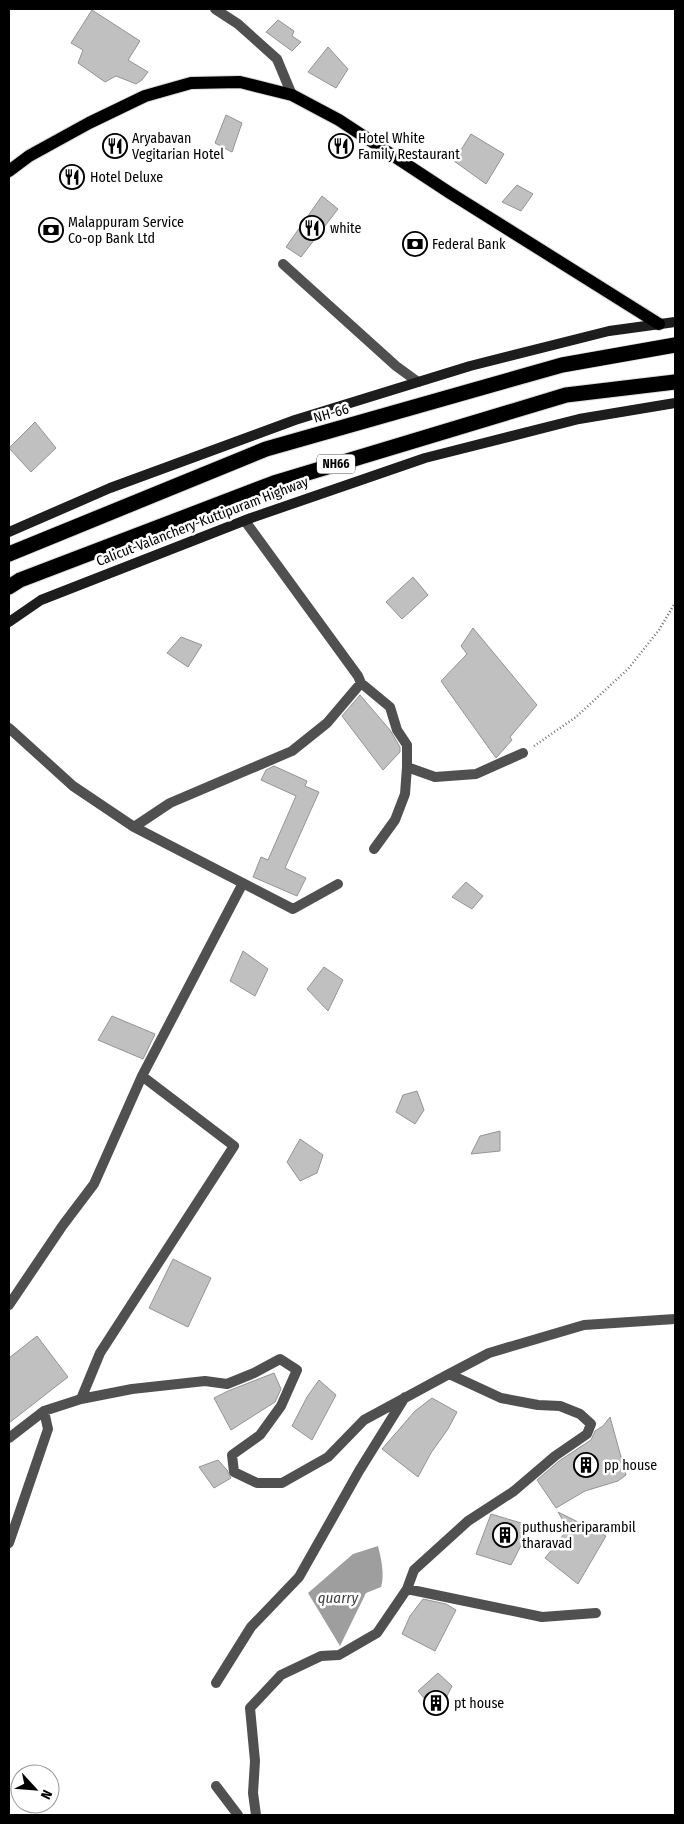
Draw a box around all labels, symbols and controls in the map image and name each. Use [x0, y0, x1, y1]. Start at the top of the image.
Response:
place label: Aryabavan Vegitarian Hotel [132, 130, 224, 163]
place label: Hotel White Family Restaurant [358, 130, 460, 163]
restaurant icon: Aryabavan Vegitarian Hotel [102, 133, 128, 159]
restaurant icon: Hotel White Family Restaurant [328, 133, 354, 159]
restaurant icon: Hotel Deluxe [59, 164, 85, 190]
place label: Hotel Deluxe [90, 169, 163, 186]
place label: Malappuram Service Co-op Bank Ltd [68, 214, 184, 247]
restaurant icon: white [299, 215, 325, 241]
bank icon: Malappuram Service Co-op Bank Ltd [38, 217, 64, 243]
place label: white [330, 220, 361, 237]
bank icon: Federal Bank [402, 231, 428, 257]
place label: Federal Bank [432, 236, 506, 253]
street label: NH-66 [311, 400, 351, 427]
road number: NH66 [317, 454, 355, 474]
street label: Calicut-Valanchery-Kuttipuram Highway [94, 473, 311, 570]
building icon: pp house [573, 1452, 599, 1478]
place label: pp house [604, 1457, 657, 1474]
place label: puthusheriparambil tharavad [522, 1519, 636, 1552]
building icon: puthusheriparambil tharavad [492, 1522, 518, 1548]
water label: quarry [318, 1589, 360, 1607]
building icon: pt house [423, 1690, 449, 1716]
place label: pt house [454, 1695, 504, 1712]
north arrow [10, 1764, 60, 1814]
text: N [37, 1787, 56, 1802]

